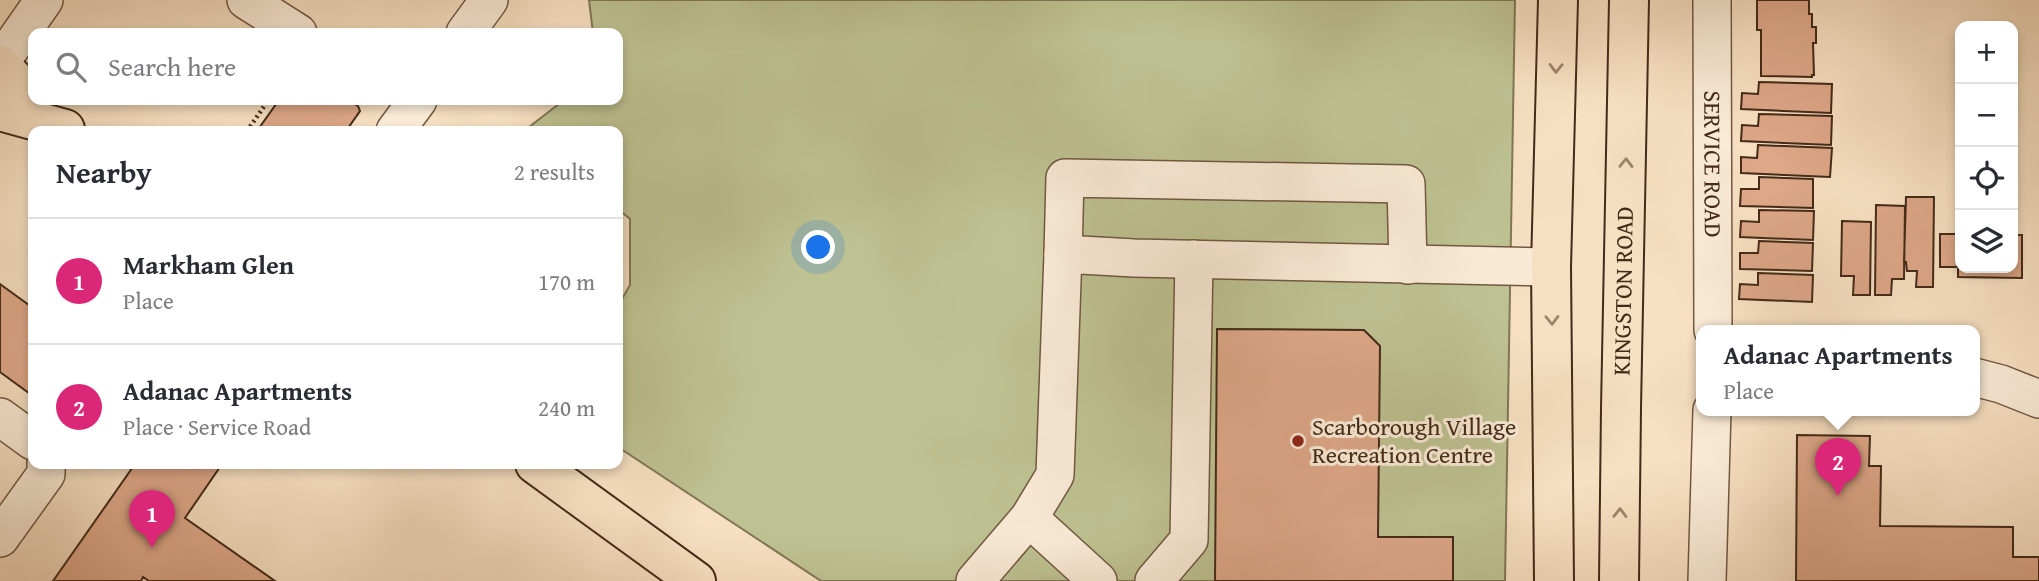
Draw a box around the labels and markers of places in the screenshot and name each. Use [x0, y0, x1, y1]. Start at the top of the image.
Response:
place label: Scarborough Village Recreation Centre [1312, 409, 1516, 472]
marker: Scarborough Village Recreation Centre [1290, 433, 1306, 449]
pin: 2 [1815, 438, 1861, 496]
pin: 1 [129, 490, 175, 548]

